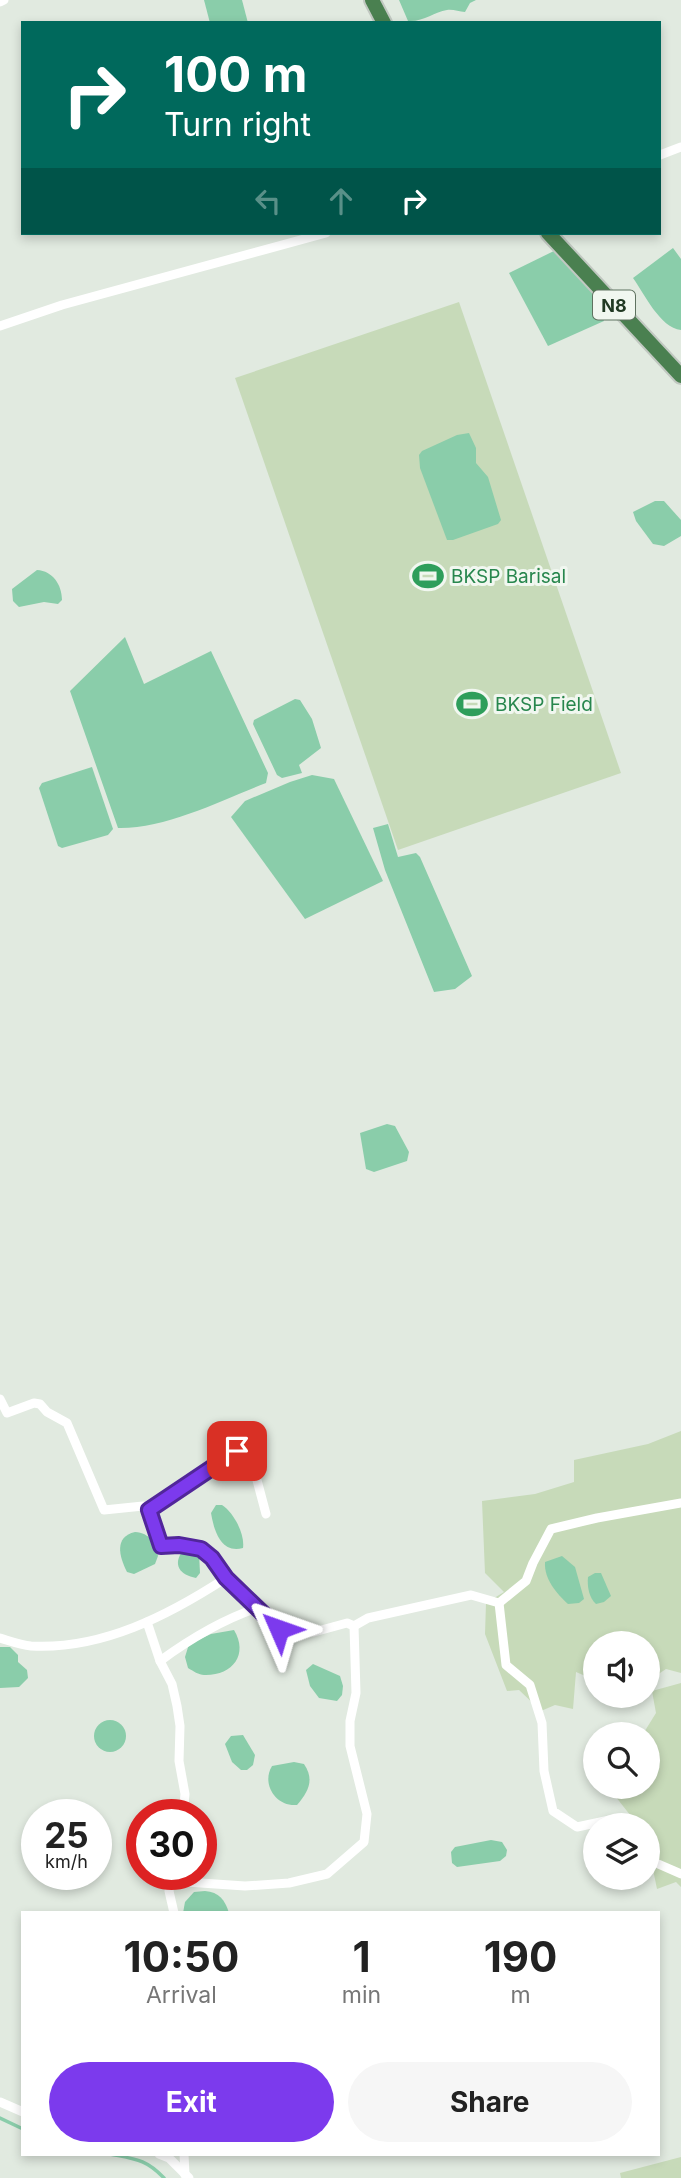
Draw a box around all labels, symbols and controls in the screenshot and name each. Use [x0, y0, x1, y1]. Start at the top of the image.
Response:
text: 100 m [164, 45, 308, 104]
icon: right [49, 49, 140, 140]
text: Turn right [164, 105, 311, 144]
icon: left [249, 182, 287, 220]
icon: ahead [322, 182, 360, 220]
icon: right [395, 182, 433, 220]
road number: N8 [593, 290, 635, 320]
sports icon: BKSP Barisal [411, 559, 445, 593]
place label: BKSP Barisal [451, 565, 566, 588]
sports icon: BKSP Field [455, 687, 489, 721]
place label: BKSP Field [495, 693, 593, 716]
pin [207, 1421, 267, 1481]
icon: arrive [218, 1432, 256, 1470]
position arrow [242, 1592, 316, 1666]
map controls [583, 1631, 660, 1890]
button: sound [583, 1631, 660, 1708]
button: search [583, 1722, 660, 1799]
speed limit sign: 30 [126, 1799, 217, 1890]
button: layers [583, 1813, 660, 1890]
text: 25 [44, 1814, 89, 1856]
text: km/h [45, 1851, 88, 1872]
text: 10:50 [124, 1931, 239, 1982]
text: 1 [352, 1931, 370, 1982]
text: 190 [484, 1931, 557, 1982]
text: Arrival [146, 1981, 217, 2009]
text: min [342, 1981, 381, 2009]
text: m [510, 1981, 531, 2009]
button: Exit [49, 2062, 334, 2142]
button: Share [348, 2062, 632, 2142]

